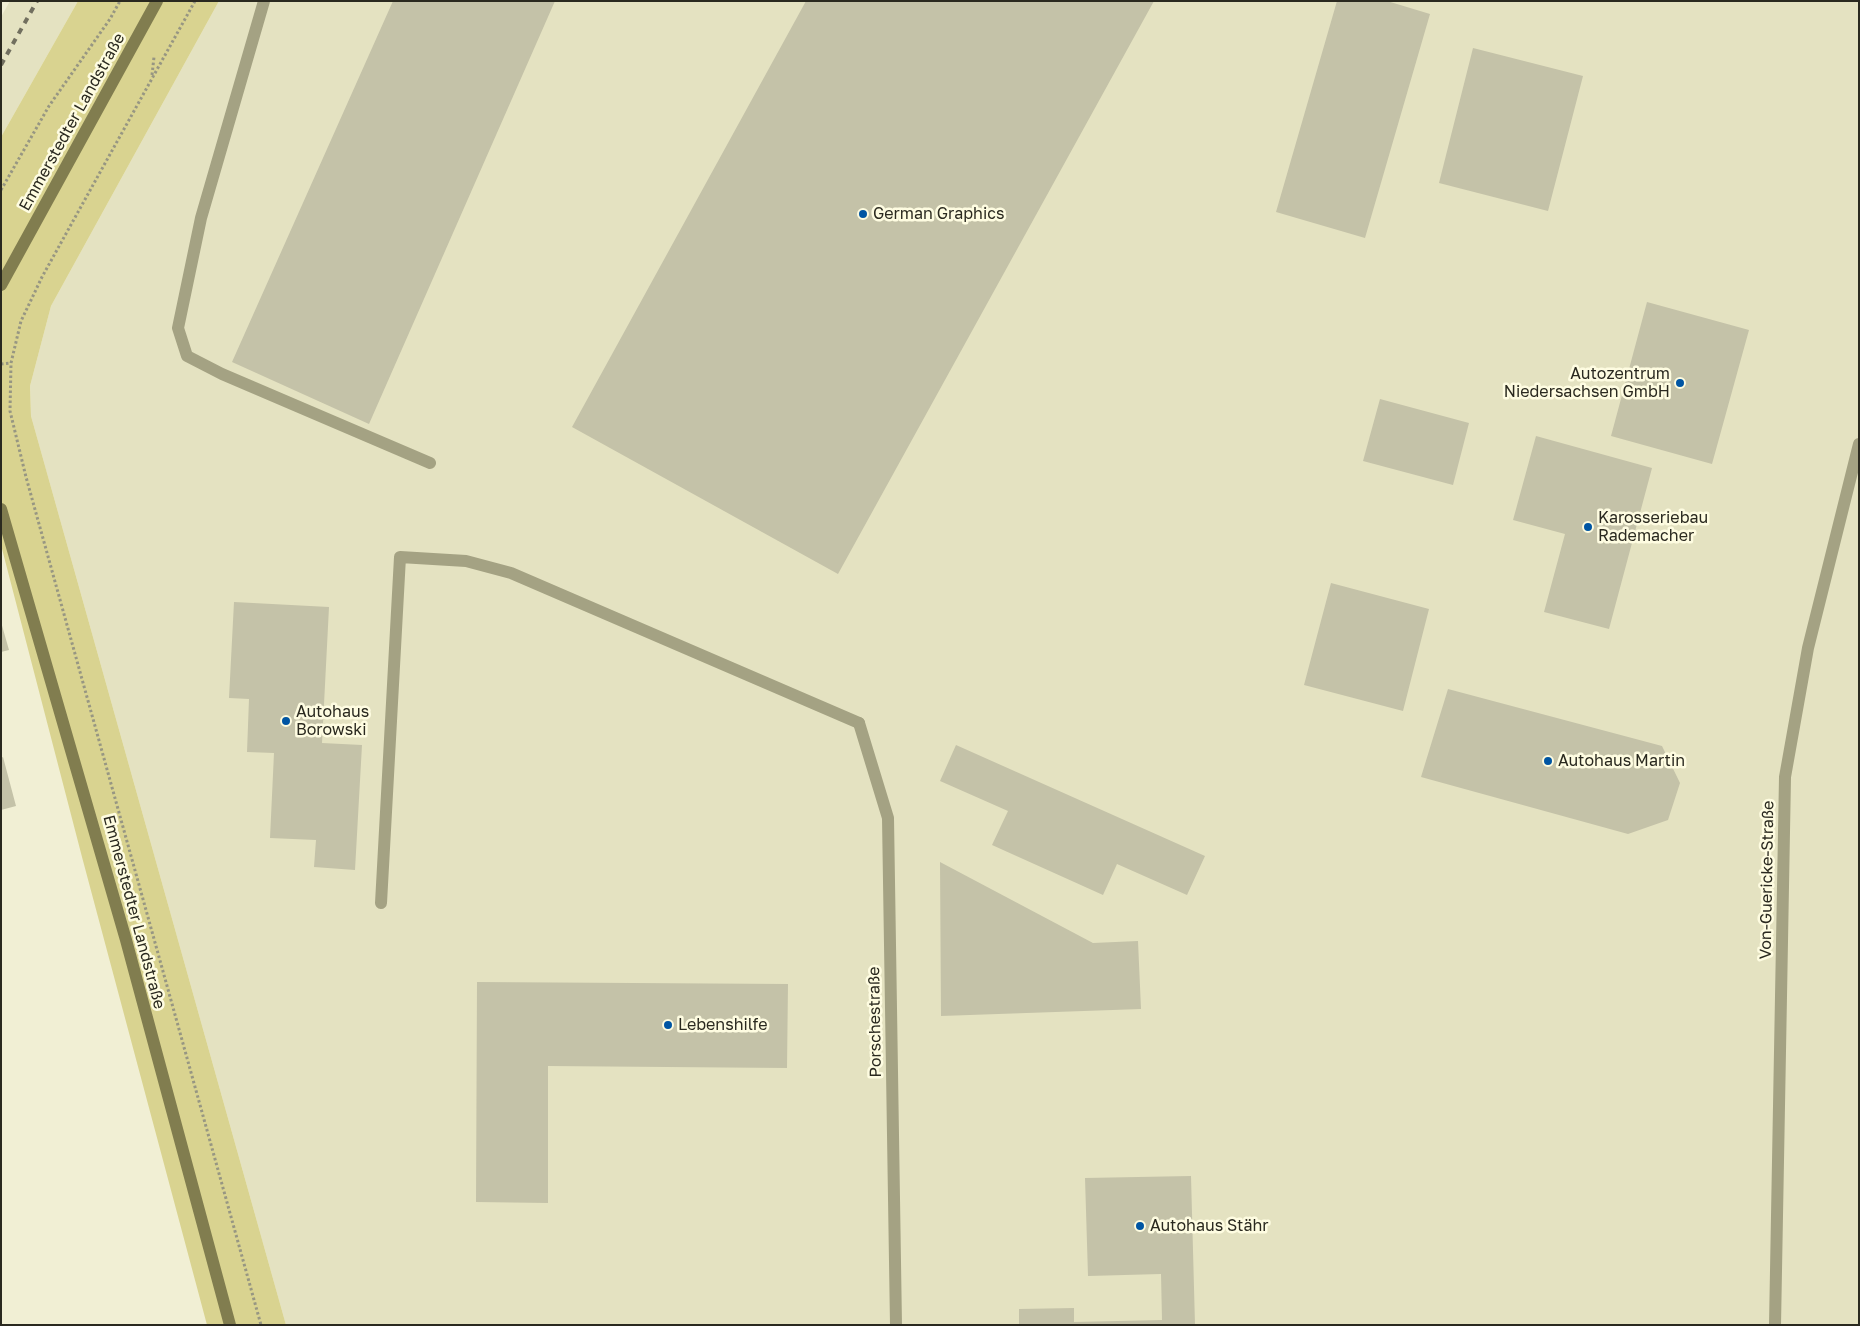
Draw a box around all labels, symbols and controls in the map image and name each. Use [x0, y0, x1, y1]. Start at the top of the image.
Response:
street label: Emmerstedter Landstraße [15, 30, 129, 214]
place label: German Graphics [873, 204, 1004, 224]
marker: German Graphics [857, 208, 869, 220]
place label: Autozentrum Niedersachsen GmbH [1504, 364, 1670, 402]
marker: Autozentrum Niedersachsen GmbH [1674, 377, 1686, 389]
place label: Karosseriebau Rademacher [1598, 508, 1708, 546]
marker: Karosseriebau Rademacher [1582, 521, 1594, 533]
place label: Autohaus Borowski [296, 702, 369, 740]
marker: Autohaus Borowski [280, 715, 292, 727]
place label: Autohaus Martin [1558, 751, 1685, 771]
marker: Autohaus Martin [1542, 755, 1554, 767]
street label: Von-Guericke-Straße [1756, 800, 1778, 960]
street label: Emmerstedter Landstraße [99, 813, 169, 1011]
street label: Porschestraße [864, 966, 886, 1078]
place label: Lebenshilfe [678, 1015, 768, 1035]
marker: Lebenshilfe [662, 1019, 674, 1031]
place label: Autohaus Stähr [1150, 1216, 1269, 1236]
marker: Autohaus Stähr [1134, 1220, 1146, 1232]

